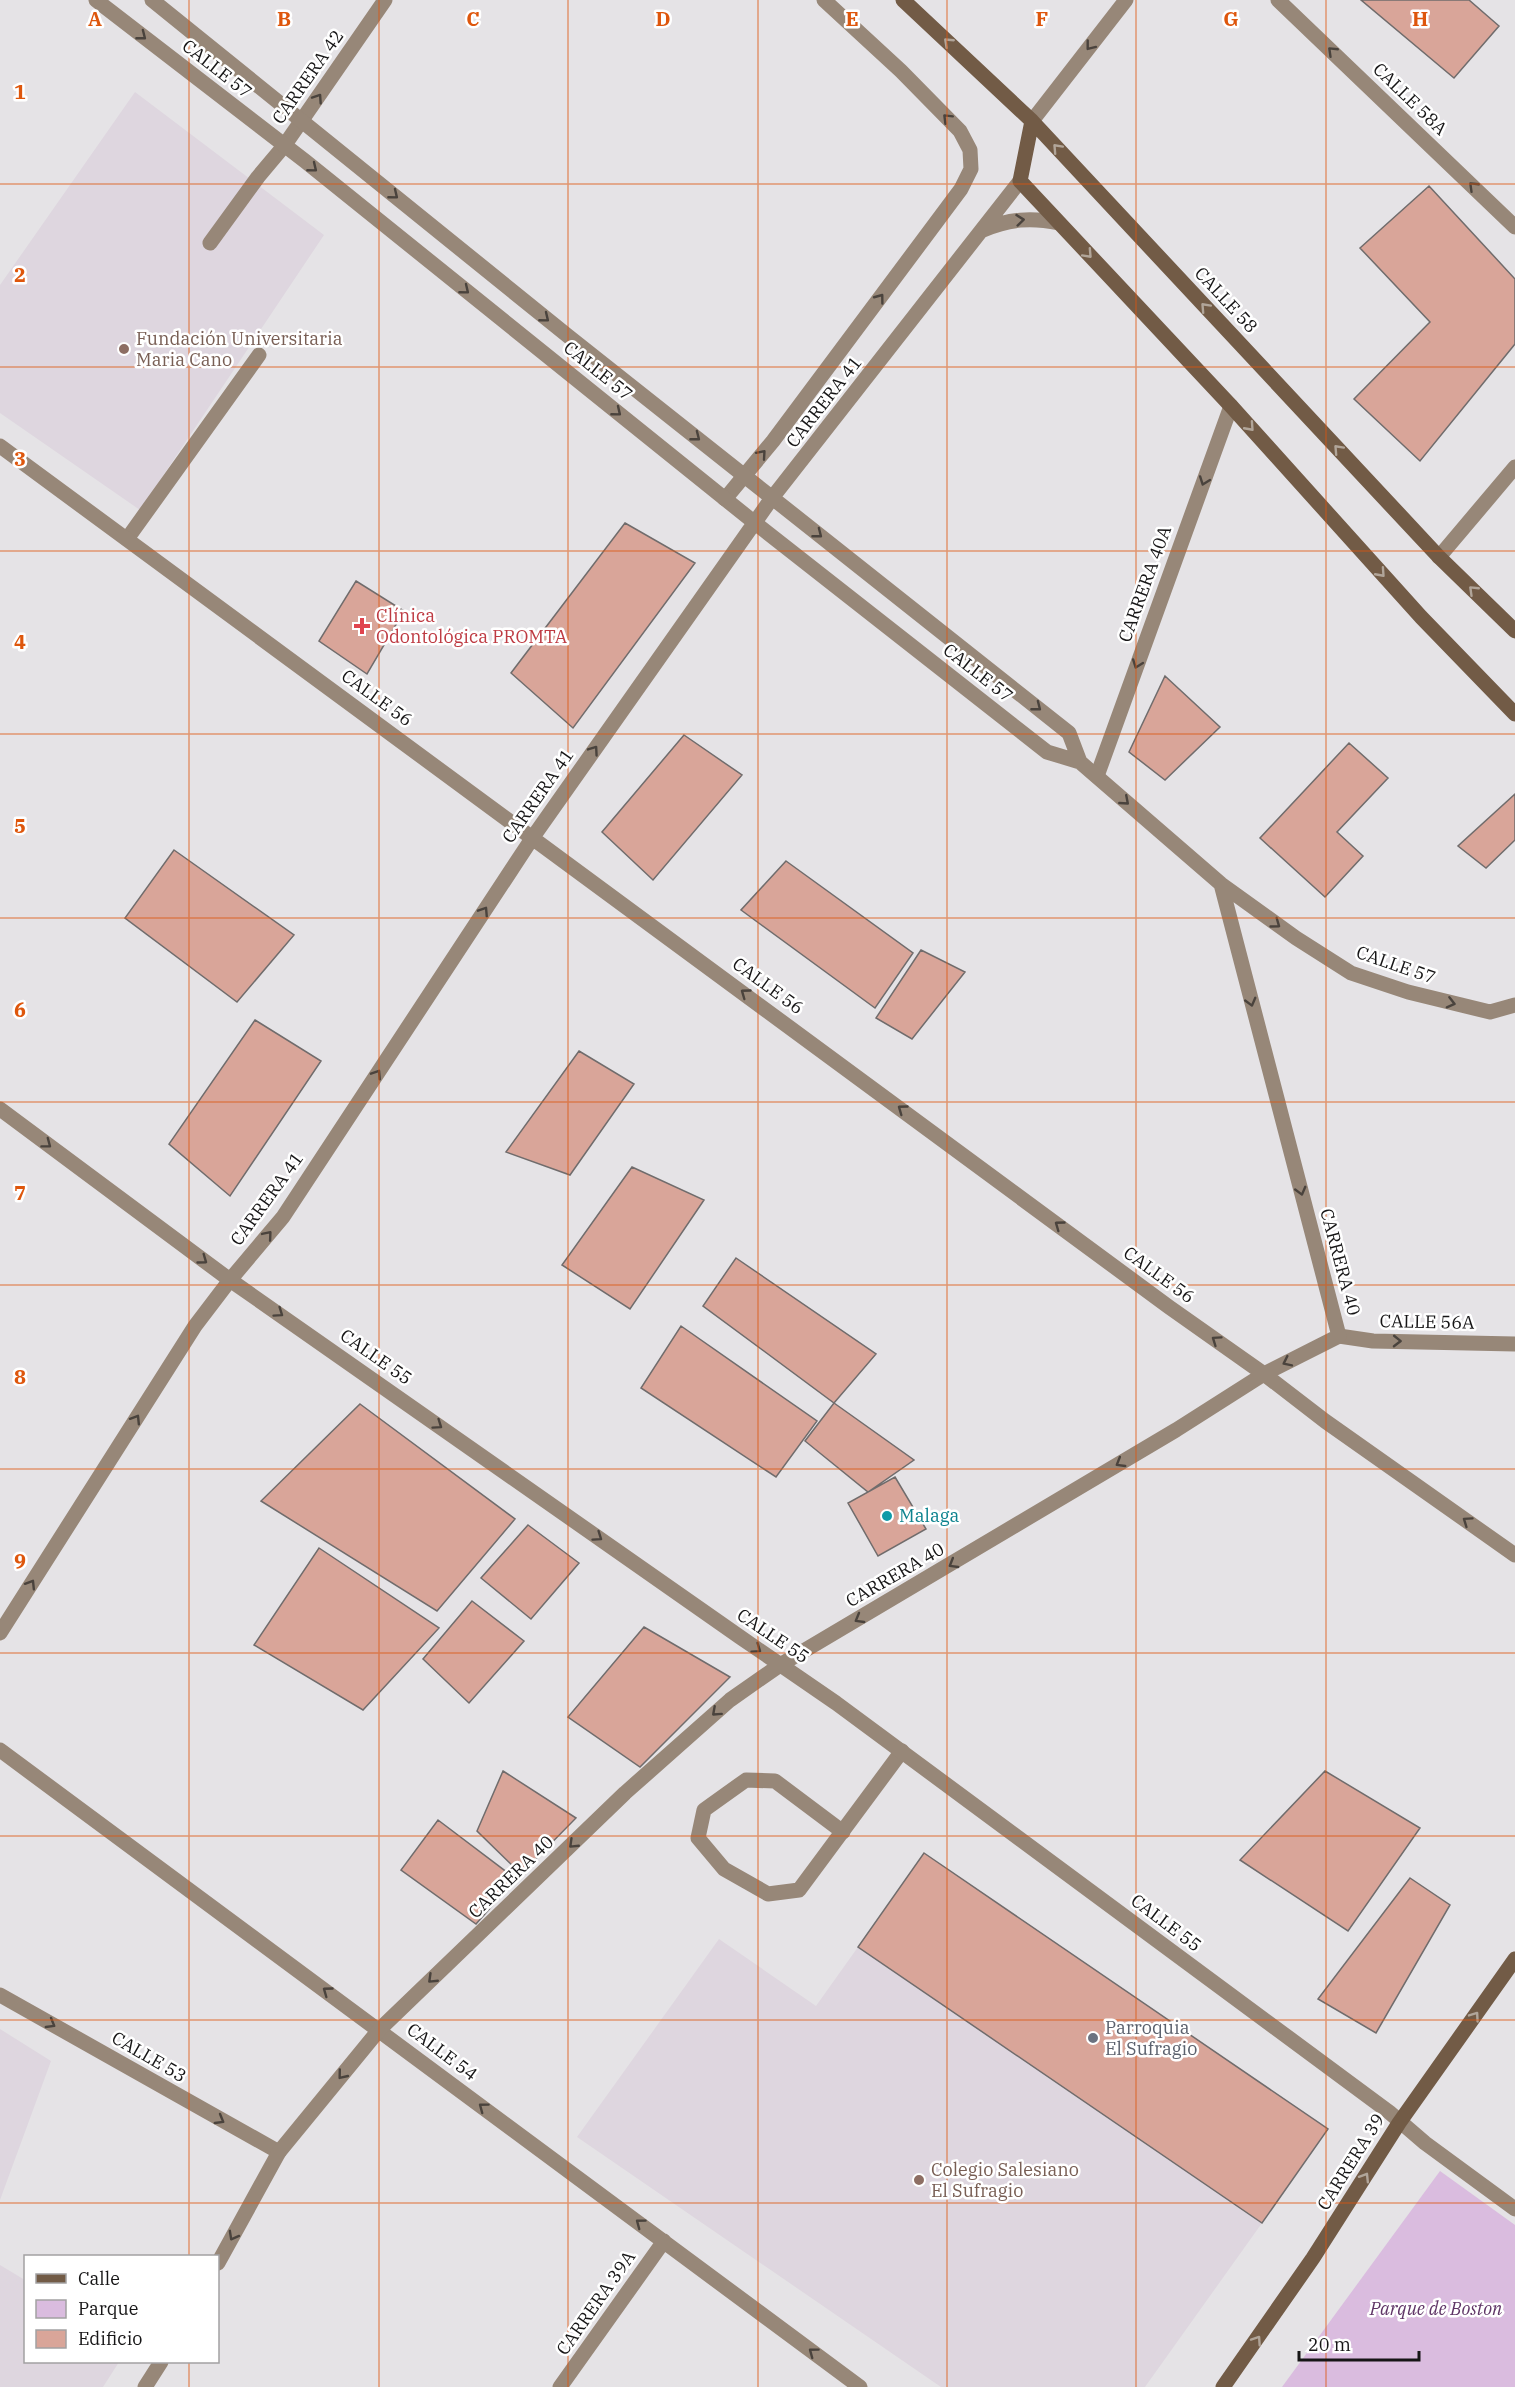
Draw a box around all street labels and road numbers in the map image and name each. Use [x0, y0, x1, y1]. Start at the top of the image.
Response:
street label: CARRERA 42 [267, 25, 349, 128]
street label: CALLE 57 [178, 34, 257, 103]
street label: CALLE 58A [1368, 57, 1453, 140]
street label: CALLE 58 [1190, 262, 1263, 338]
street label: CALLE 57 [559, 336, 638, 405]
street label: CARRERA 41 [781, 351, 866, 452]
street label: CARRERA 40A [1113, 522, 1176, 645]
street label: CALLE 57 [939, 638, 1018, 707]
street label: CALLE 56 [337, 664, 417, 731]
street label: CARRERA 41 [497, 744, 579, 847]
street label: CALLE 57 [1353, 940, 1439, 989]
street label: CALLE 56 [728, 952, 808, 1019]
street label: CARRERA 41 [225, 1147, 308, 1250]
street label: CARRERA 40 [1315, 1206, 1366, 1318]
street label: CALLE 56 [1119, 1241, 1199, 1308]
street label: CALLE 56A [1379, 1309, 1475, 1334]
street label: CALLE 55 [336, 1324, 417, 1390]
street label: CARRERA 40 [841, 1537, 948, 1612]
street label: CALLE 55 [733, 1603, 814, 1668]
street label: CARRERA 40 [463, 1830, 558, 1923]
street label: CALLE 55 [1126, 1889, 1206, 1957]
street label: CALLE 54 [402, 2018, 482, 2086]
street label: CALLE 53 [108, 2026, 191, 2087]
street label: CARRERA 39 [1312, 2109, 1389, 2214]
street label: CARRERA 39A [551, 2246, 640, 2359]

